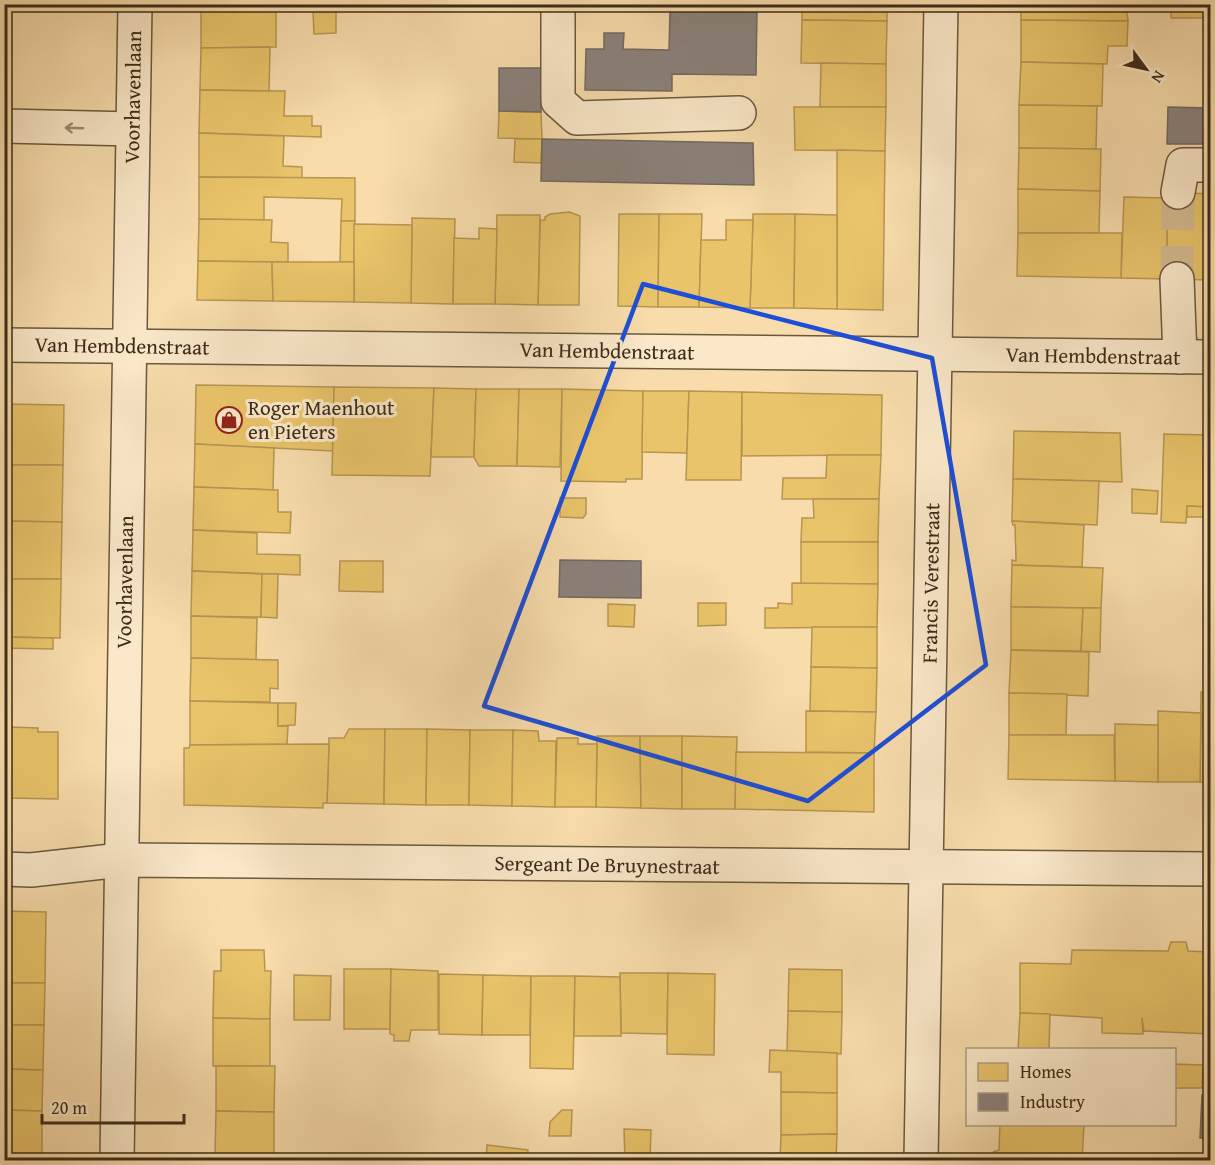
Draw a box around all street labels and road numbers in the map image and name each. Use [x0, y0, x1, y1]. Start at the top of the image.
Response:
street label: Voorhavenlaan [116, 30, 149, 164]
street label: Van Hembdenstraat [34, 328, 210, 363]
street label: Van Hembdenstraat [519, 333, 695, 368]
street label: Van Hembdenstraat [1005, 338, 1181, 373]
street label: Francis Verestraat [914, 502, 947, 664]
street label: Voorhavenlaan [108, 515, 141, 649]
street label: Sergeant De Bruynestraat [494, 847, 721, 882]

